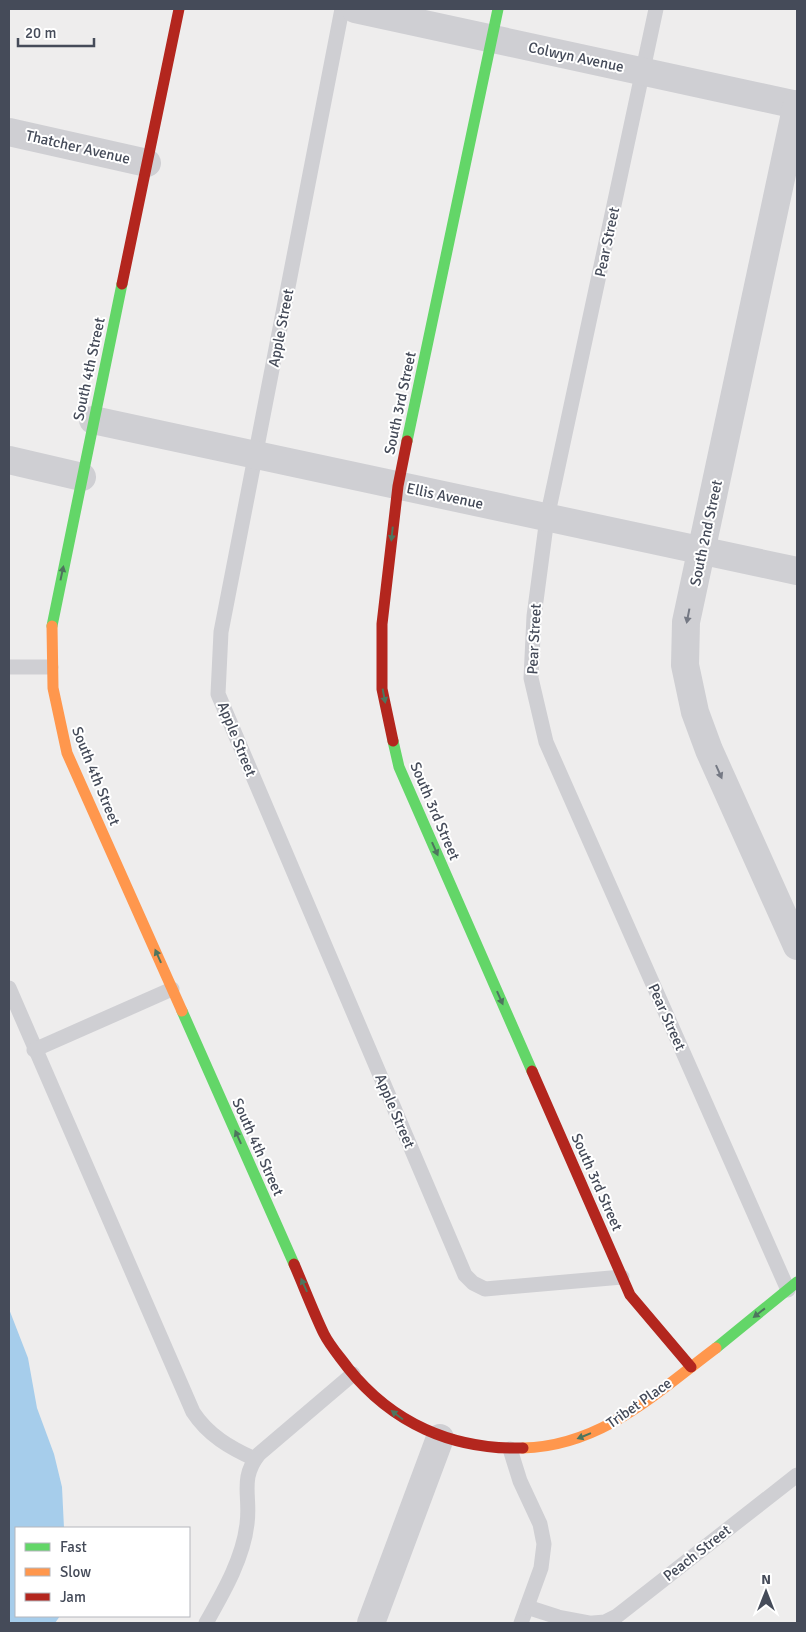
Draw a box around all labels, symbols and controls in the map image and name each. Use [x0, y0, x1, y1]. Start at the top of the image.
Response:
scale bar [18, 15, 94, 47]
text: 20 m [25, 24, 56, 42]
street label: Colwyn Avenue [527, 38, 625, 76]
street label: Thatcher Avenue [24, 126, 132, 168]
street label: Pear Street [591, 205, 623, 279]
street label: Apple Street [265, 287, 297, 369]
street label: South 4th Street [69, 316, 109, 422]
street label: South 3rd Street [380, 350, 420, 456]
street label: South 2nd Street [686, 478, 726, 588]
street label: Ellis Avenue [405, 479, 485, 513]
one-way arrow [388, 526, 396, 542]
one-way arrow [58, 566, 66, 581]
street label: Pear Street [523, 603, 545, 675]
one-way arrow [684, 608, 692, 623]
one-way arrow [380, 688, 388, 704]
street label: Apple Street [214, 699, 260, 779]
street label: South 4th Street [68, 724, 124, 828]
street label: South 3rd Street [406, 759, 464, 863]
one-way arrow [715, 765, 723, 779]
one-way arrow [431, 842, 439, 856]
one-way arrow [153, 949, 161, 963]
street label: Pear Street [644, 981, 690, 1053]
one-way arrow [496, 991, 504, 1005]
street label: Apple Street [371, 1071, 419, 1151]
street label: South 4th Street [228, 1095, 288, 1199]
one-way arrow [233, 1130, 241, 1144]
street label: South 3rd Street [567, 1130, 627, 1234]
one-way arrow [299, 1278, 307, 1292]
one-way arrow [753, 1307, 766, 1318]
street label: Tribet Place [603, 1374, 675, 1432]
one-way arrow [390, 1410, 404, 1420]
one-way arrow [577, 1433, 591, 1441]
street label: Peach Street [660, 1521, 734, 1585]
legend [15, 1527, 190, 1617]
text: Fast [60, 1538, 87, 1556]
text: Slow [60, 1563, 91, 1581]
north arrow [741, 1567, 791, 1617]
text: N [761, 1571, 771, 1588]
text: Jam [60, 1588, 86, 1606]

